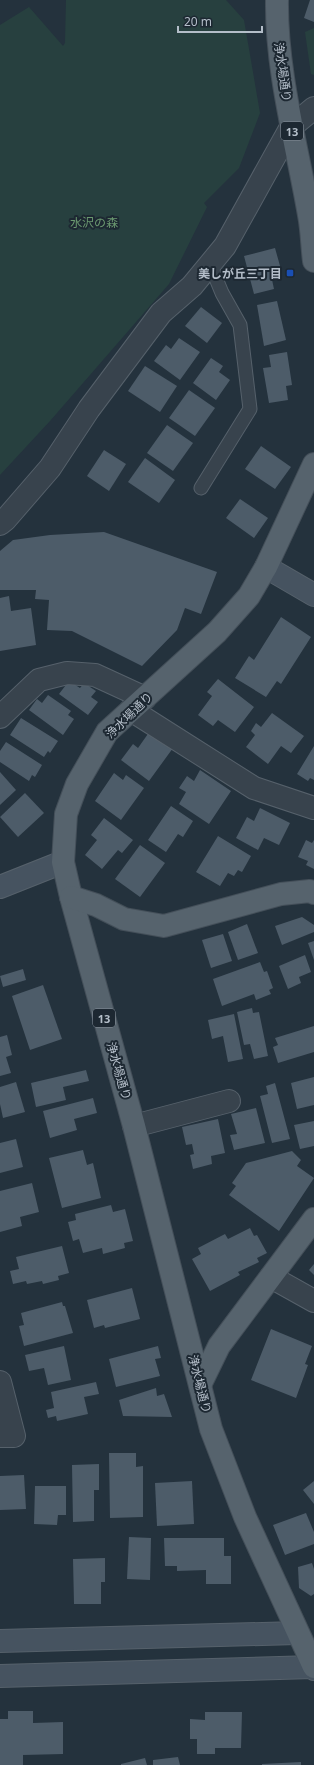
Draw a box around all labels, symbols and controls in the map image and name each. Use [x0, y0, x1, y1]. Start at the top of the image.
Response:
scale bar [178, 8, 262, 34]
text: 20 m [184, 13, 212, 30]
street label: 浄水場通り [270, 41, 296, 103]
road number: 13 [281, 122, 303, 140]
park label: 水沢の森 [70, 214, 118, 231]
place label: 美しが丘三丁目 [198, 265, 282, 282]
marker: 美しが丘三丁目 [285, 268, 295, 278]
street label: 浄水場通り [102, 688, 156, 742]
road number: 13 [93, 1009, 115, 1027]
street label: 浄水場通り [103, 1040, 135, 1102]
street label: 浄水場通り [184, 1353, 216, 1415]

